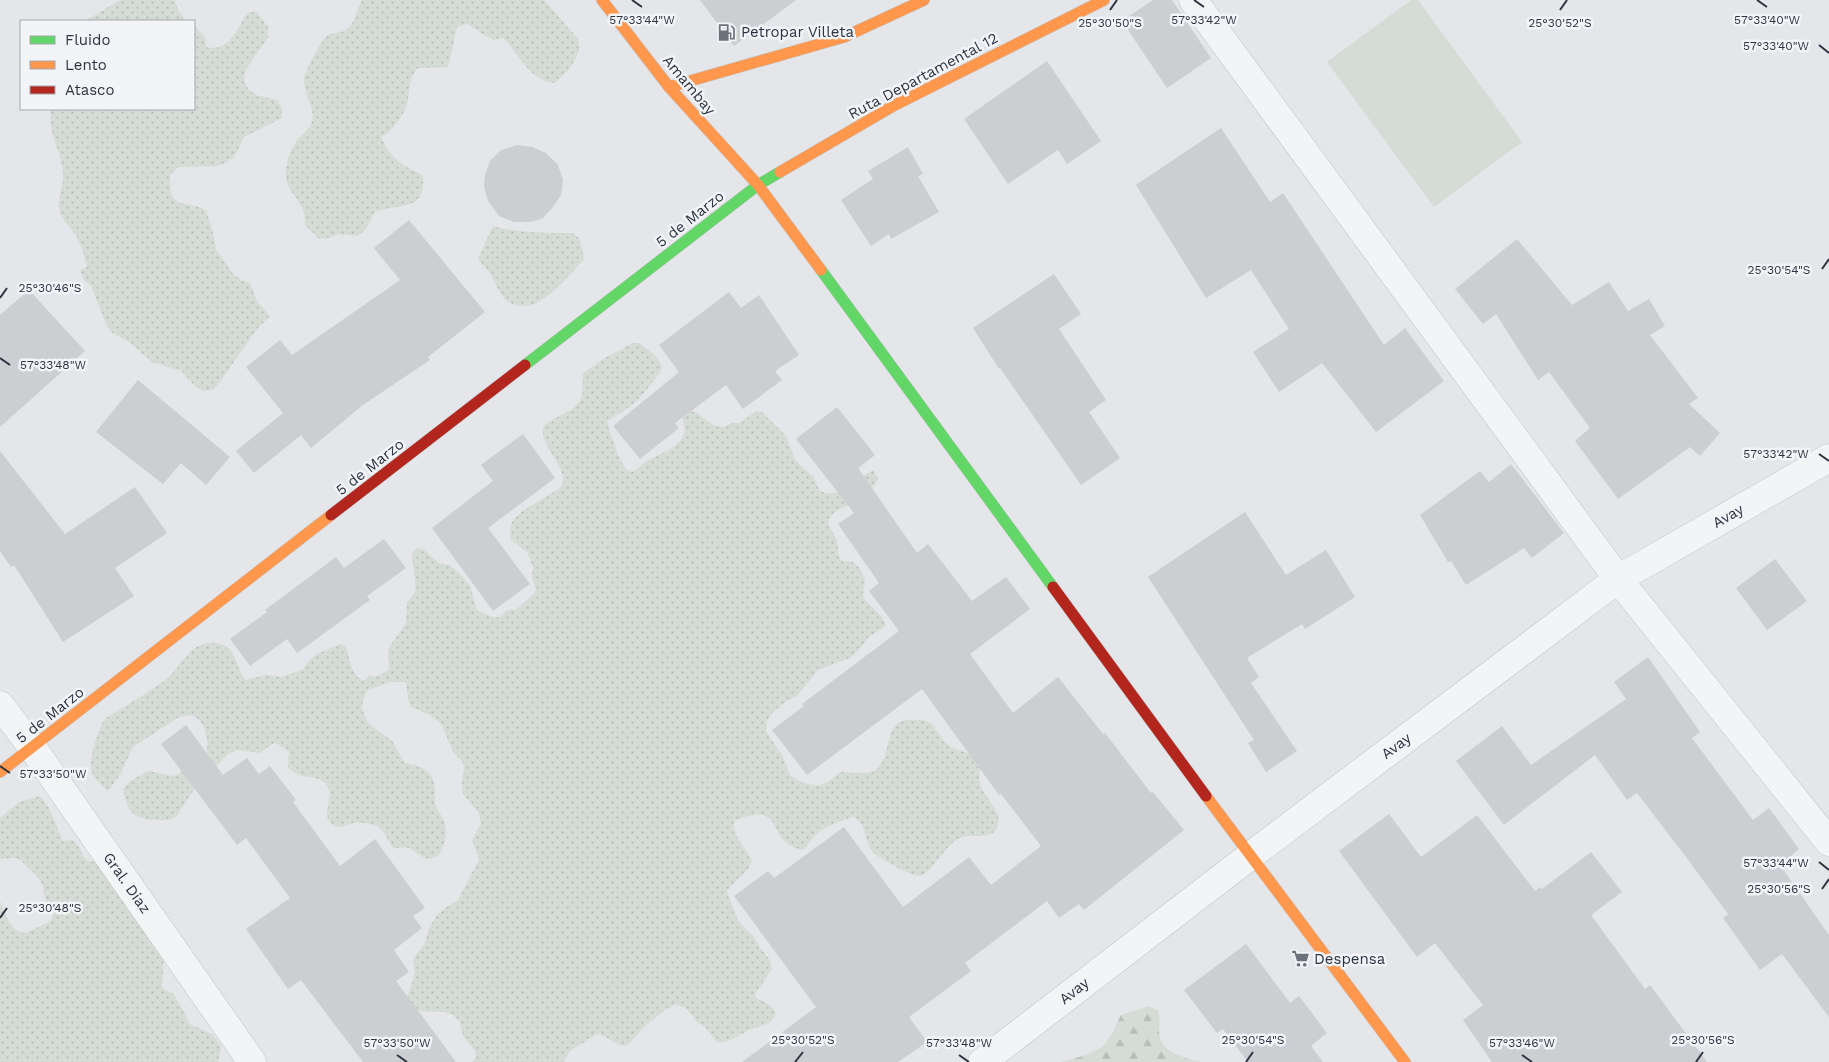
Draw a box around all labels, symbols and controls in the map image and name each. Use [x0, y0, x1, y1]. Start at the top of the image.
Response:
text: 57°33'44"W [609, 13, 675, 27]
text: 57°33'42"W [1171, 13, 1237, 27]
text: 57°33'40"W [1734, 13, 1801, 27]
text: 25°30'50"S [1078, 16, 1142, 30]
text: 25°30'52"S [1528, 16, 1592, 30]
legend [20, 20, 195, 110]
fuel station icon: Petropar Villeta [717, 22, 737, 42]
place label: Petropar Villeta [741, 23, 854, 41]
street label: Ruta Departamental 12 [845, 29, 1001, 123]
text: Fluido [65, 31, 110, 49]
text: 57°33'40"W [1743, 39, 1810, 53]
street label: Amambay [659, 52, 719, 119]
text: Lento [65, 56, 107, 74]
text: Atasco [65, 81, 114, 99]
street label: 5 de Marzo [652, 187, 728, 251]
text: 25°30'54"S [1747, 263, 1811, 277]
text: 25°30'46"S [19, 281, 81, 295]
text: 57°33'48"W [20, 358, 86, 372]
street label: 5 de Marzo [332, 435, 408, 499]
text: 57°33'42"W [1743, 447, 1809, 461]
street label: Avay [1709, 500, 1747, 532]
street label: 5 de Marzo [12, 683, 88, 747]
street label: Avay [1377, 729, 1415, 763]
text: 57°33'50"W [20, 767, 87, 781]
street label: Gral. Diaz [99, 849, 155, 917]
text: 57°33'44"W [1743, 856, 1809, 870]
text: 25°30'56"S [1747, 882, 1811, 896]
text: 25°30'48"S [19, 901, 81, 915]
supermarket icon: Despensa [1290, 949, 1310, 969]
place label: Despensa [1314, 950, 1386, 968]
street label: Avay [1056, 974, 1093, 1008]
text: 25°30'52"S [771, 1033, 835, 1047]
text: 25°30'54"S [1221, 1033, 1285, 1047]
text: 25°30'56"S [1671, 1033, 1735, 1047]
text: 57°33'50"W [364, 1036, 431, 1050]
text: 57°33'48"W [926, 1036, 992, 1050]
text: 57°33'46"W [1489, 1036, 1555, 1050]

